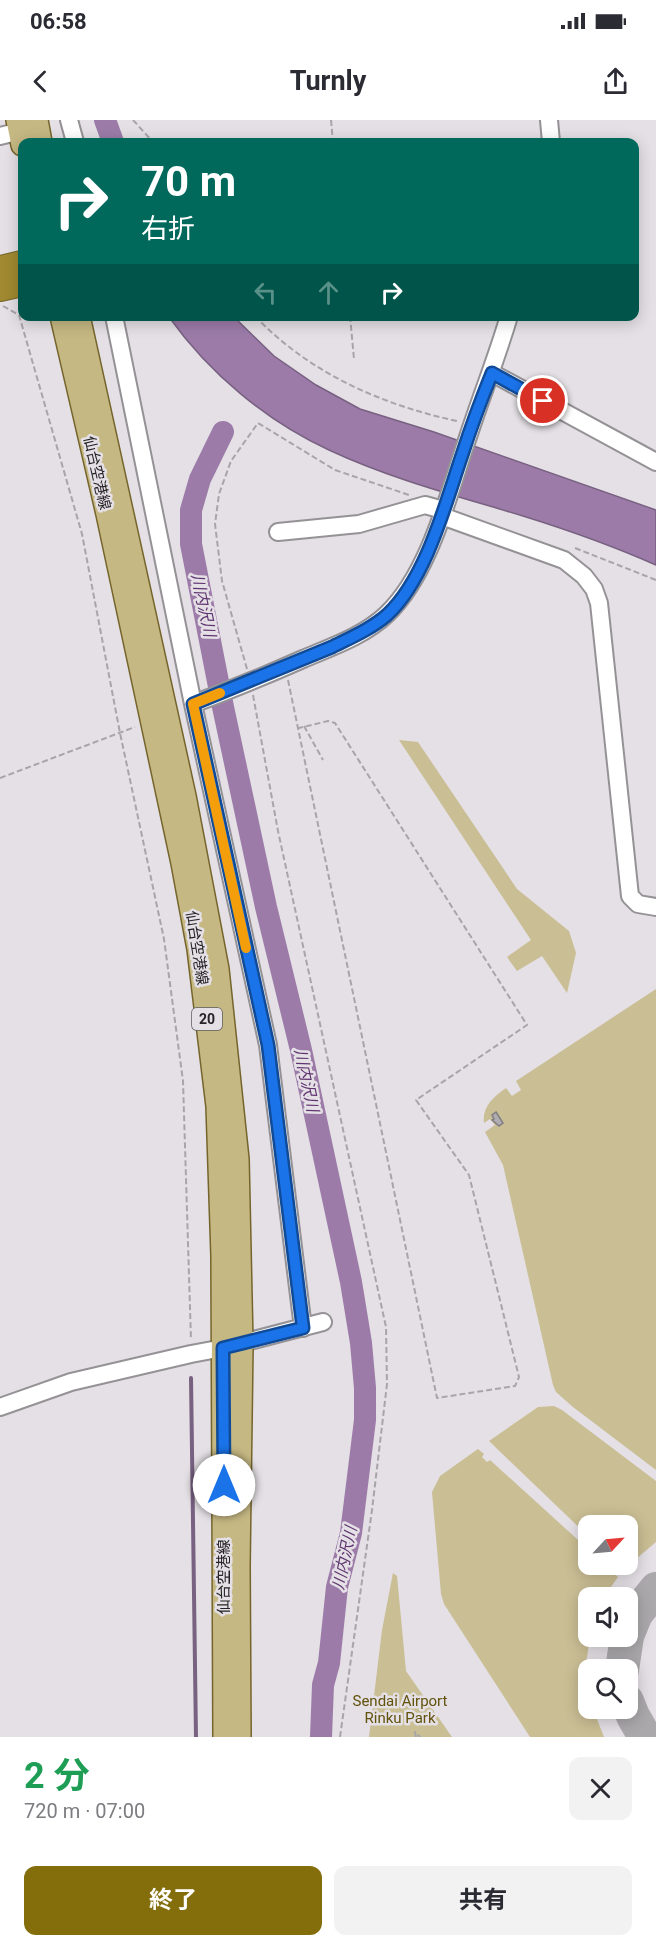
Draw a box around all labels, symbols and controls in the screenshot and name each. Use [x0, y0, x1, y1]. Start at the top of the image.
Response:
text: 06:58 [30, 9, 87, 34]
icon: back [24, 65, 57, 98]
text: Turnly [290, 65, 366, 97]
icon: share [599, 65, 632, 98]
text: 70 m [141, 157, 236, 206]
icon: right [42, 162, 120, 240]
text: 右折 [141, 213, 195, 245]
icon: left [249, 276, 282, 309]
icon: ahead [312, 276, 345, 309]
icon: right [375, 276, 408, 309]
pin [517, 375, 568, 426]
icon: arrive [526, 384, 559, 417]
street label: 仙台空港線 [80, 434, 114, 512]
water label: 川内沢川 [188, 572, 220, 640]
street label: 仙台空港線 [182, 910, 212, 986]
road number: 20 [192, 1008, 222, 1030]
water label: 川内沢川 [291, 1047, 323, 1115]
position arrow [192, 1453, 256, 1517]
north arrow [578, 1515, 638, 1575]
map controls [578, 1515, 638, 1719]
water label: 川内沢川 [329, 1523, 361, 1591]
street label: 仙台空港線 [215, 1539, 233, 1615]
button: sound [578, 1587, 638, 1647]
button: search [578, 1659, 638, 1719]
park label: Sendai Airport Rinku Park [353, 1692, 448, 1727]
text: 2 分 [24, 1755, 90, 1797]
button: close [569, 1757, 632, 1820]
text: 720 m · 07:00 [24, 1799, 145, 1823]
button: 終了 [24, 1866, 322, 1935]
button: 共有 [334, 1866, 632, 1935]

